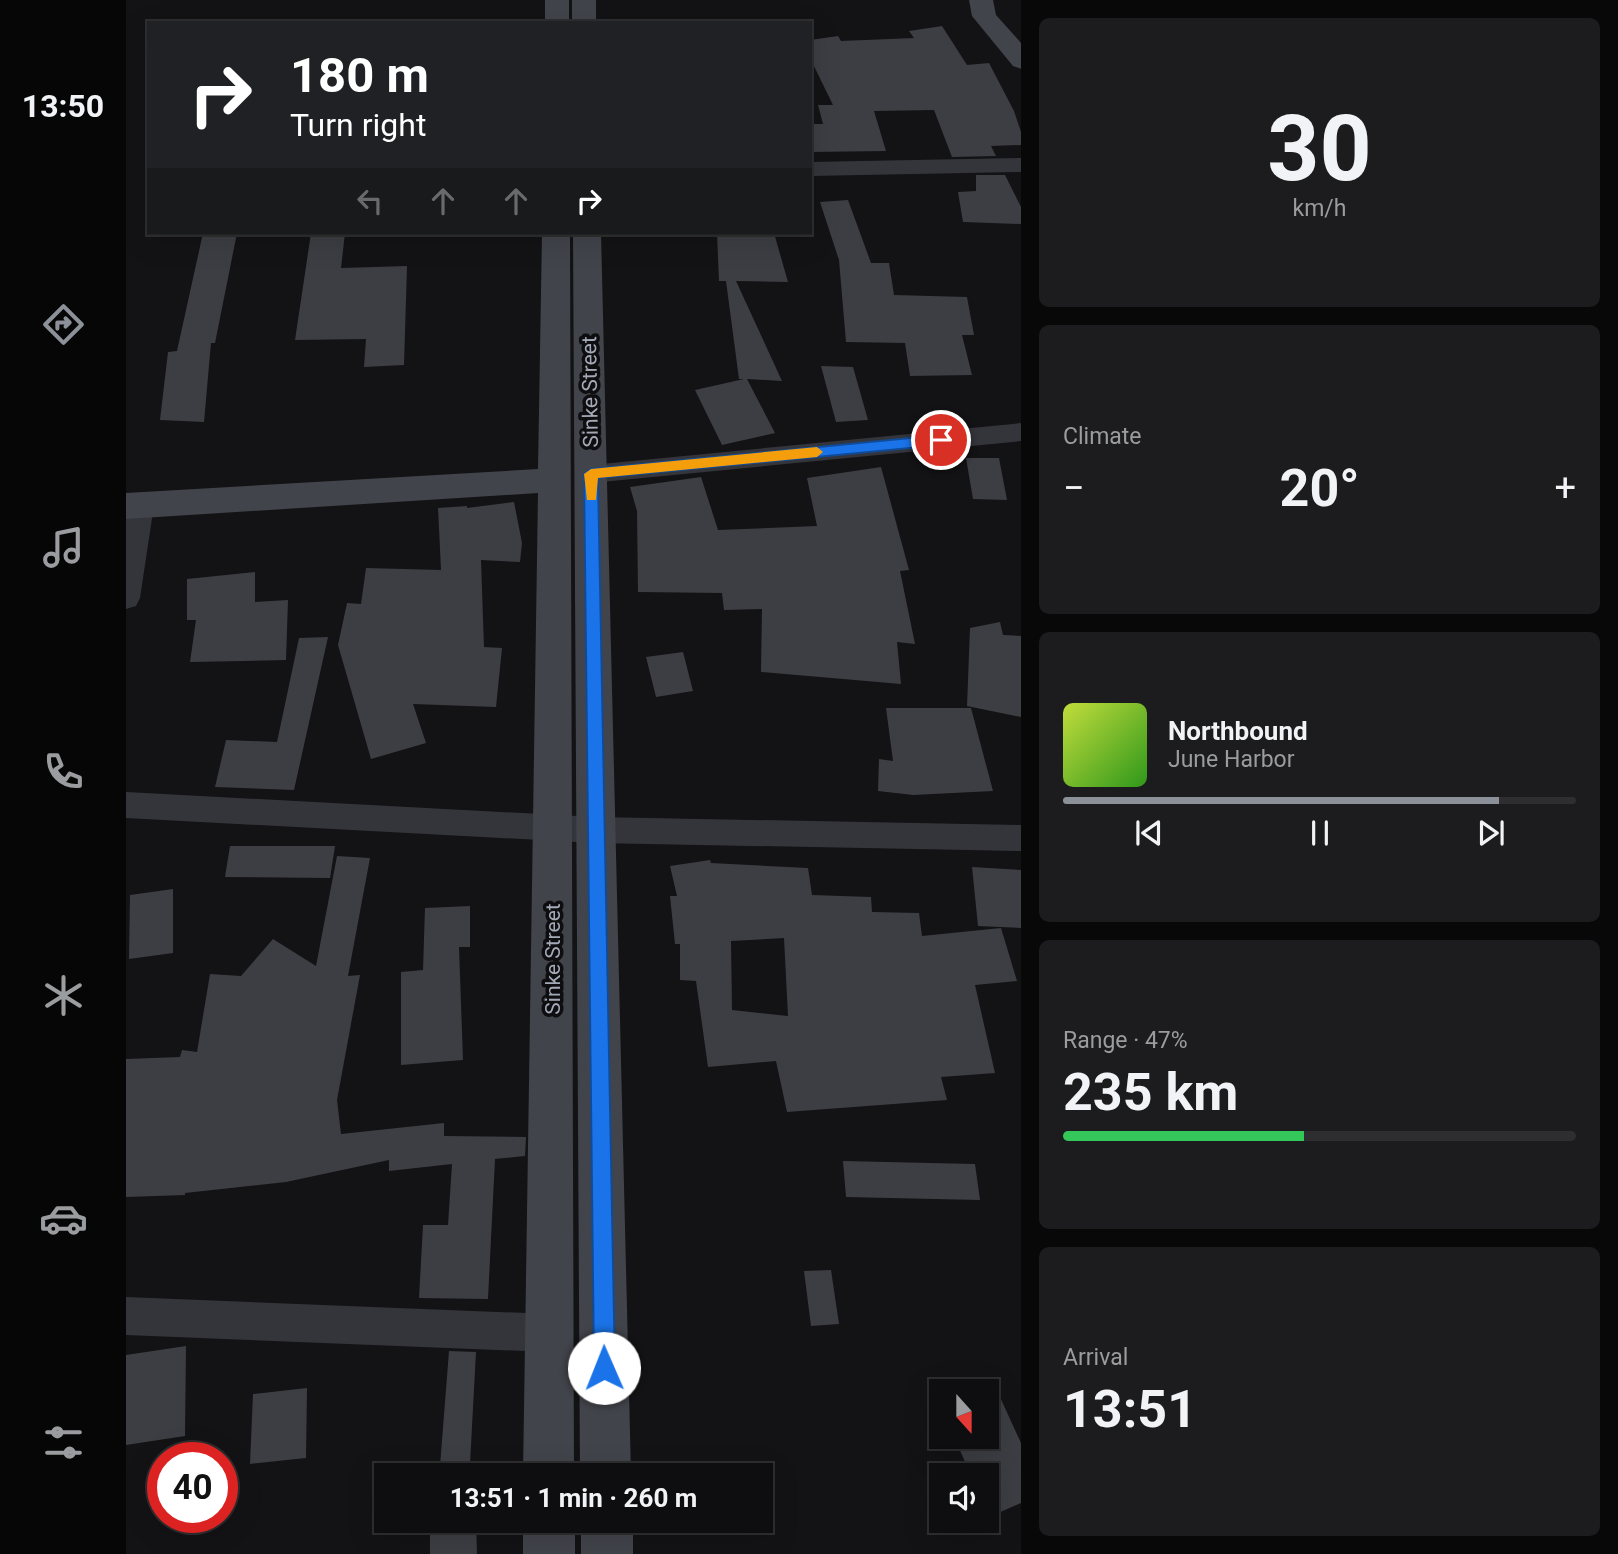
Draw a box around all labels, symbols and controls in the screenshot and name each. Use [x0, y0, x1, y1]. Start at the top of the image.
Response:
text: 180 m [290, 47, 429, 104]
icon: right [175, 49, 266, 140]
text: 13:50 [22, 87, 104, 125]
text: 30 [1267, 96, 1372, 202]
text: Turn right [290, 106, 426, 144]
icon: left [351, 182, 389, 220]
icon: ahead [424, 182, 462, 220]
icon: ahead [497, 182, 535, 220]
icon: right [570, 182, 608, 220]
text: km/h [1293, 195, 1347, 222]
icon: directions [39, 300, 88, 349]
street label: Sinke Street [577, 336, 603, 448]
pin [911, 410, 971, 470]
icon: arrive [922, 421, 960, 459]
text: Climate [1063, 423, 1142, 450]
text: 20° [1280, 458, 1360, 519]
text: − [1063, 466, 1085, 510]
text: + [1554, 466, 1576, 510]
icon: music [39, 523, 88, 572]
text: Northbound [1168, 716, 1308, 746]
text: June Harbor [1168, 746, 1295, 773]
icon: phone [39, 747, 88, 796]
icon: previous [1130, 814, 1168, 852]
icon: pause [1301, 814, 1339, 852]
icon: next [1472, 814, 1510, 852]
street label: Sinke Street [541, 903, 565, 1015]
icon: climate [39, 971, 88, 1020]
text: Range · 47% [1063, 1027, 1188, 1054]
text: 235 km [1063, 1062, 1238, 1123]
icon: car [39, 1194, 88, 1243]
position arrow [567, 1331, 641, 1405]
text: Arrival [1063, 1344, 1128, 1371]
north arrow [929, 1379, 999, 1449]
map controls [929, 1379, 999, 1533]
text: 13:51 [1063, 1379, 1197, 1440]
icon: filters [39, 1418, 88, 1467]
speed limit sign: 40 [147, 1442, 238, 1533]
button: sound [929, 1463, 999, 1533]
text: 13:51 · 1 min · 260 m [450, 1483, 697, 1513]

